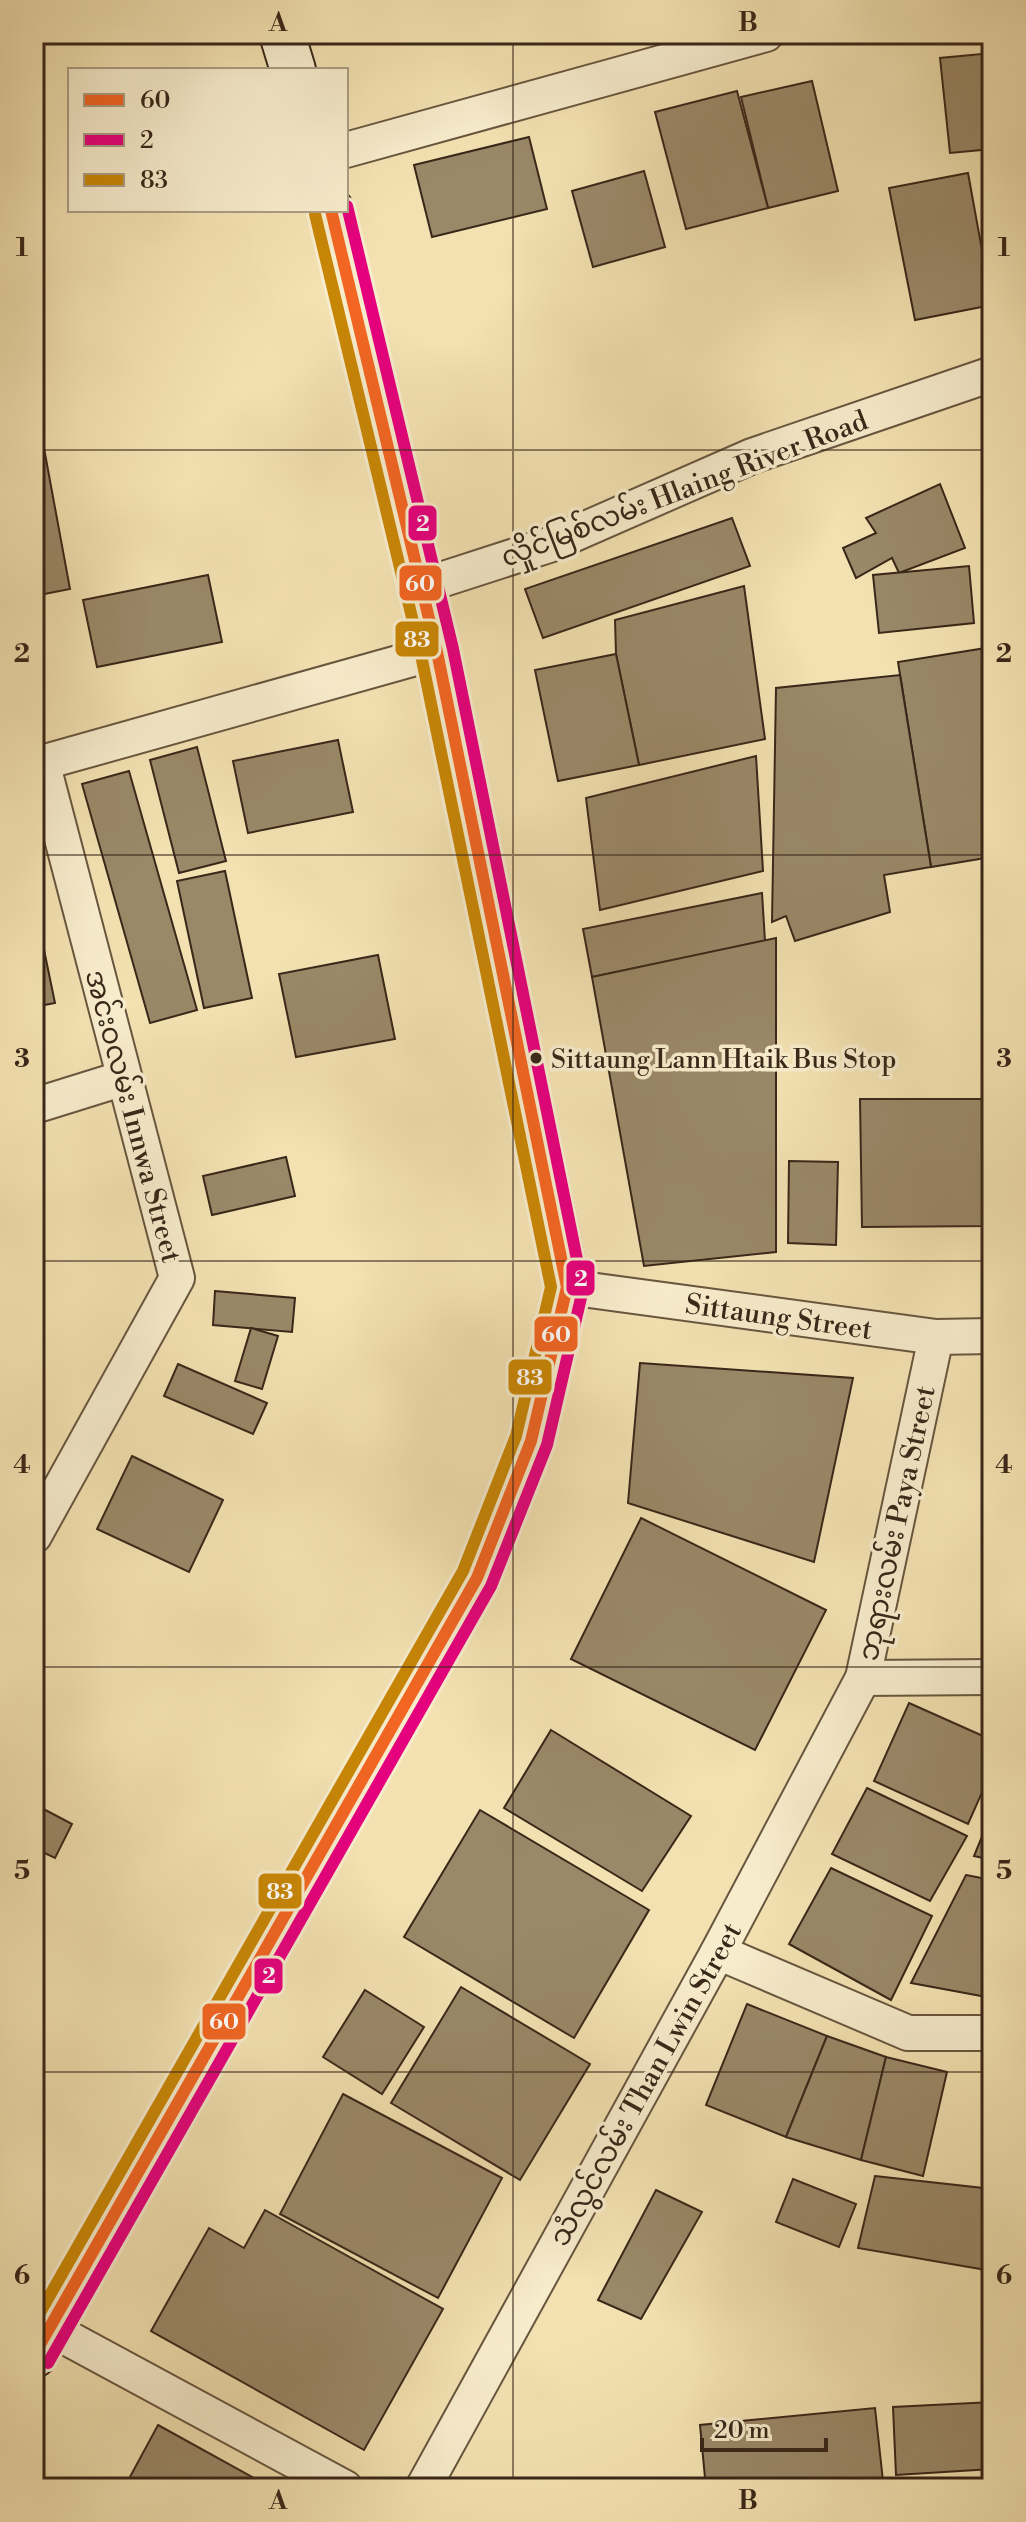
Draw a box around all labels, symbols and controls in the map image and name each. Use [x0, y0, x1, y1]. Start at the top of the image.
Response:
text: A [268, 7, 288, 39]
text: B [738, 7, 758, 39]
legend [68, 68, 348, 212]
text: 60 [140, 86, 170, 116]
text: 2 [140, 126, 154, 156]
text: 83 [140, 166, 168, 196]
text: 1 [16, 232, 29, 264]
text: 1 [998, 232, 1011, 264]
street label: လှိုင်မြစ်လမ်း Hlaing River Road [496, 401, 874, 579]
line badge: 2 [407, 504, 438, 542]
text: 2 [416, 511, 430, 538]
line badge: 60 [398, 564, 443, 602]
text: 60 [405, 571, 435, 598]
line badge: 83 [394, 620, 440, 658]
text: 83 [403, 627, 431, 654]
text: 2 [14, 638, 30, 670]
text: 2 [996, 638, 1012, 670]
street label: အင်းဝလမ်း Innwa Street [77, 965, 190, 1267]
text: 3 [14, 1043, 30, 1075]
text: 3 [996, 1043, 1012, 1075]
place label: Sittaung Lann Htaik Bus Stop [551, 1044, 896, 1076]
marker: Sittaung Lann Htaik Bus Stop [528, 1050, 544, 1066]
line badge: 2 [565, 1259, 596, 1297]
text: 2 [574, 1266, 588, 1293]
street label: Sittaung Street [683, 1287, 875, 1348]
line badge: 60 [533, 1315, 579, 1353]
text: 60 [541, 1322, 571, 1349]
line badge: 83 [507, 1358, 553, 1396]
text: 83 [516, 1365, 544, 1392]
street label: ဘုရားလမ်း Paya Street [849, 1382, 948, 1665]
text: 4 [13, 1449, 31, 1481]
text: 4 [995, 1449, 1013, 1481]
text: 5 [14, 1855, 30, 1887]
text: 5 [996, 1855, 1012, 1887]
line badge: 83 [257, 1872, 303, 1910]
text: 83 [266, 1879, 294, 1906]
street label: သံလွင်လမ်း Than Lwin Street [541, 1916, 753, 2254]
line badge: 2 [253, 1957, 284, 1995]
text: 2 [262, 1963, 276, 1990]
line badge: 60 [201, 2002, 247, 2041]
text: 60 [209, 2009, 239, 2036]
text: 6 [14, 2260, 30, 2292]
text: 6 [996, 2260, 1012, 2292]
scale bar [702, 2402, 826, 2452]
text: 20 m [714, 2416, 770, 2446]
text: A [268, 2485, 288, 2517]
text: B [738, 2485, 758, 2517]

